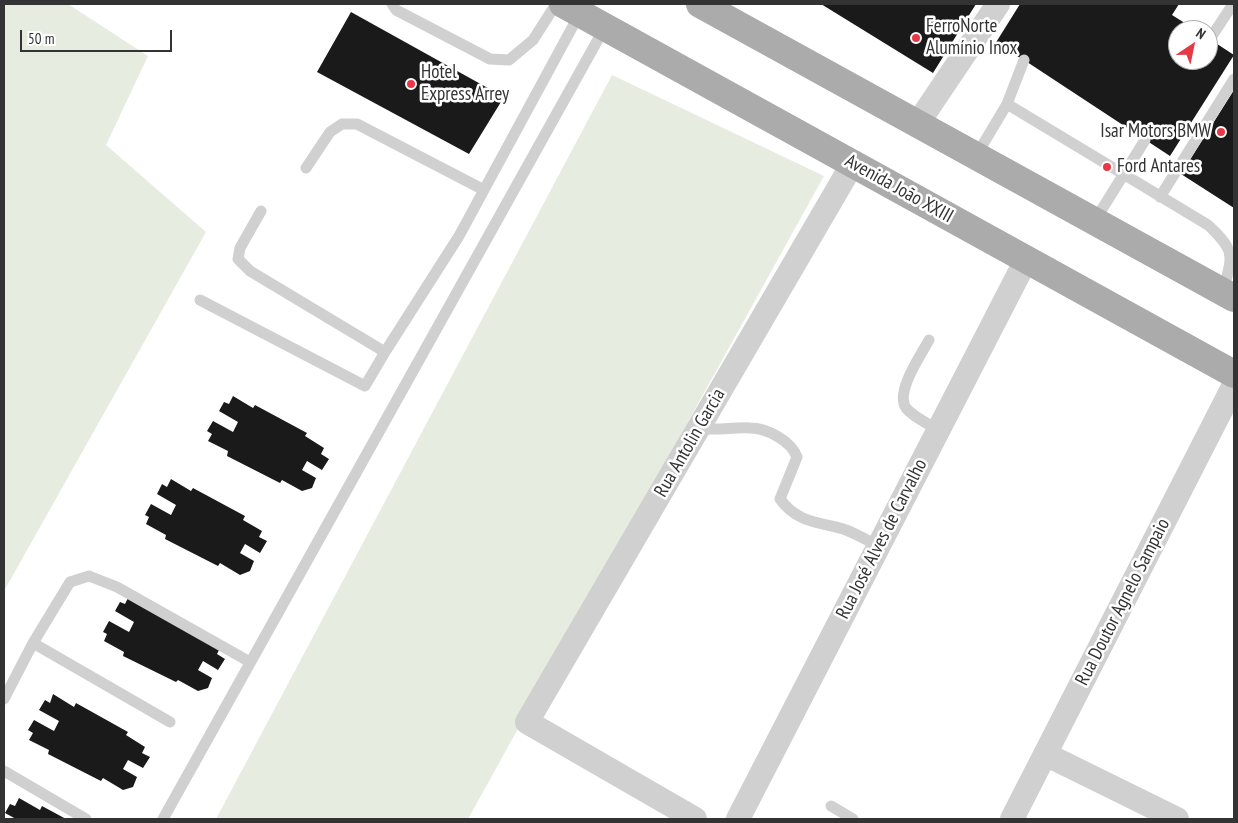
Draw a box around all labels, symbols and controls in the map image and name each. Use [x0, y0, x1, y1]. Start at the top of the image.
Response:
place label: FerroNorte Alumínio Inox [926, 16, 1017, 60]
scale bar [22, 20, 175, 52]
north arrow [1168, 20, 1218, 70]
text: N [1193, 24, 1209, 43]
text: 50 m [28, 29, 54, 48]
marker: FerroNorte Alumínio Inox [910, 32, 922, 44]
place label: Hotel Express Arrey [421, 62, 509, 106]
marker: Hotel Express Arrey [405, 78, 417, 90]
place label: Isar Motors BMW [1100, 121, 1211, 143]
marker: Isar Motors BMW [1215, 126, 1227, 138]
street label: Avenida João XXIII [841, 150, 957, 228]
place label: Ford Antares [1117, 156, 1200, 178]
marker: Ford Antares [1101, 161, 1113, 173]
street label: Rua Antolin Garcia [650, 385, 730, 501]
street label: Rua José Alves de Carvalho [832, 455, 932, 623]
street label: Rua Doutor Agnelo Sampaio [1071, 515, 1175, 689]

